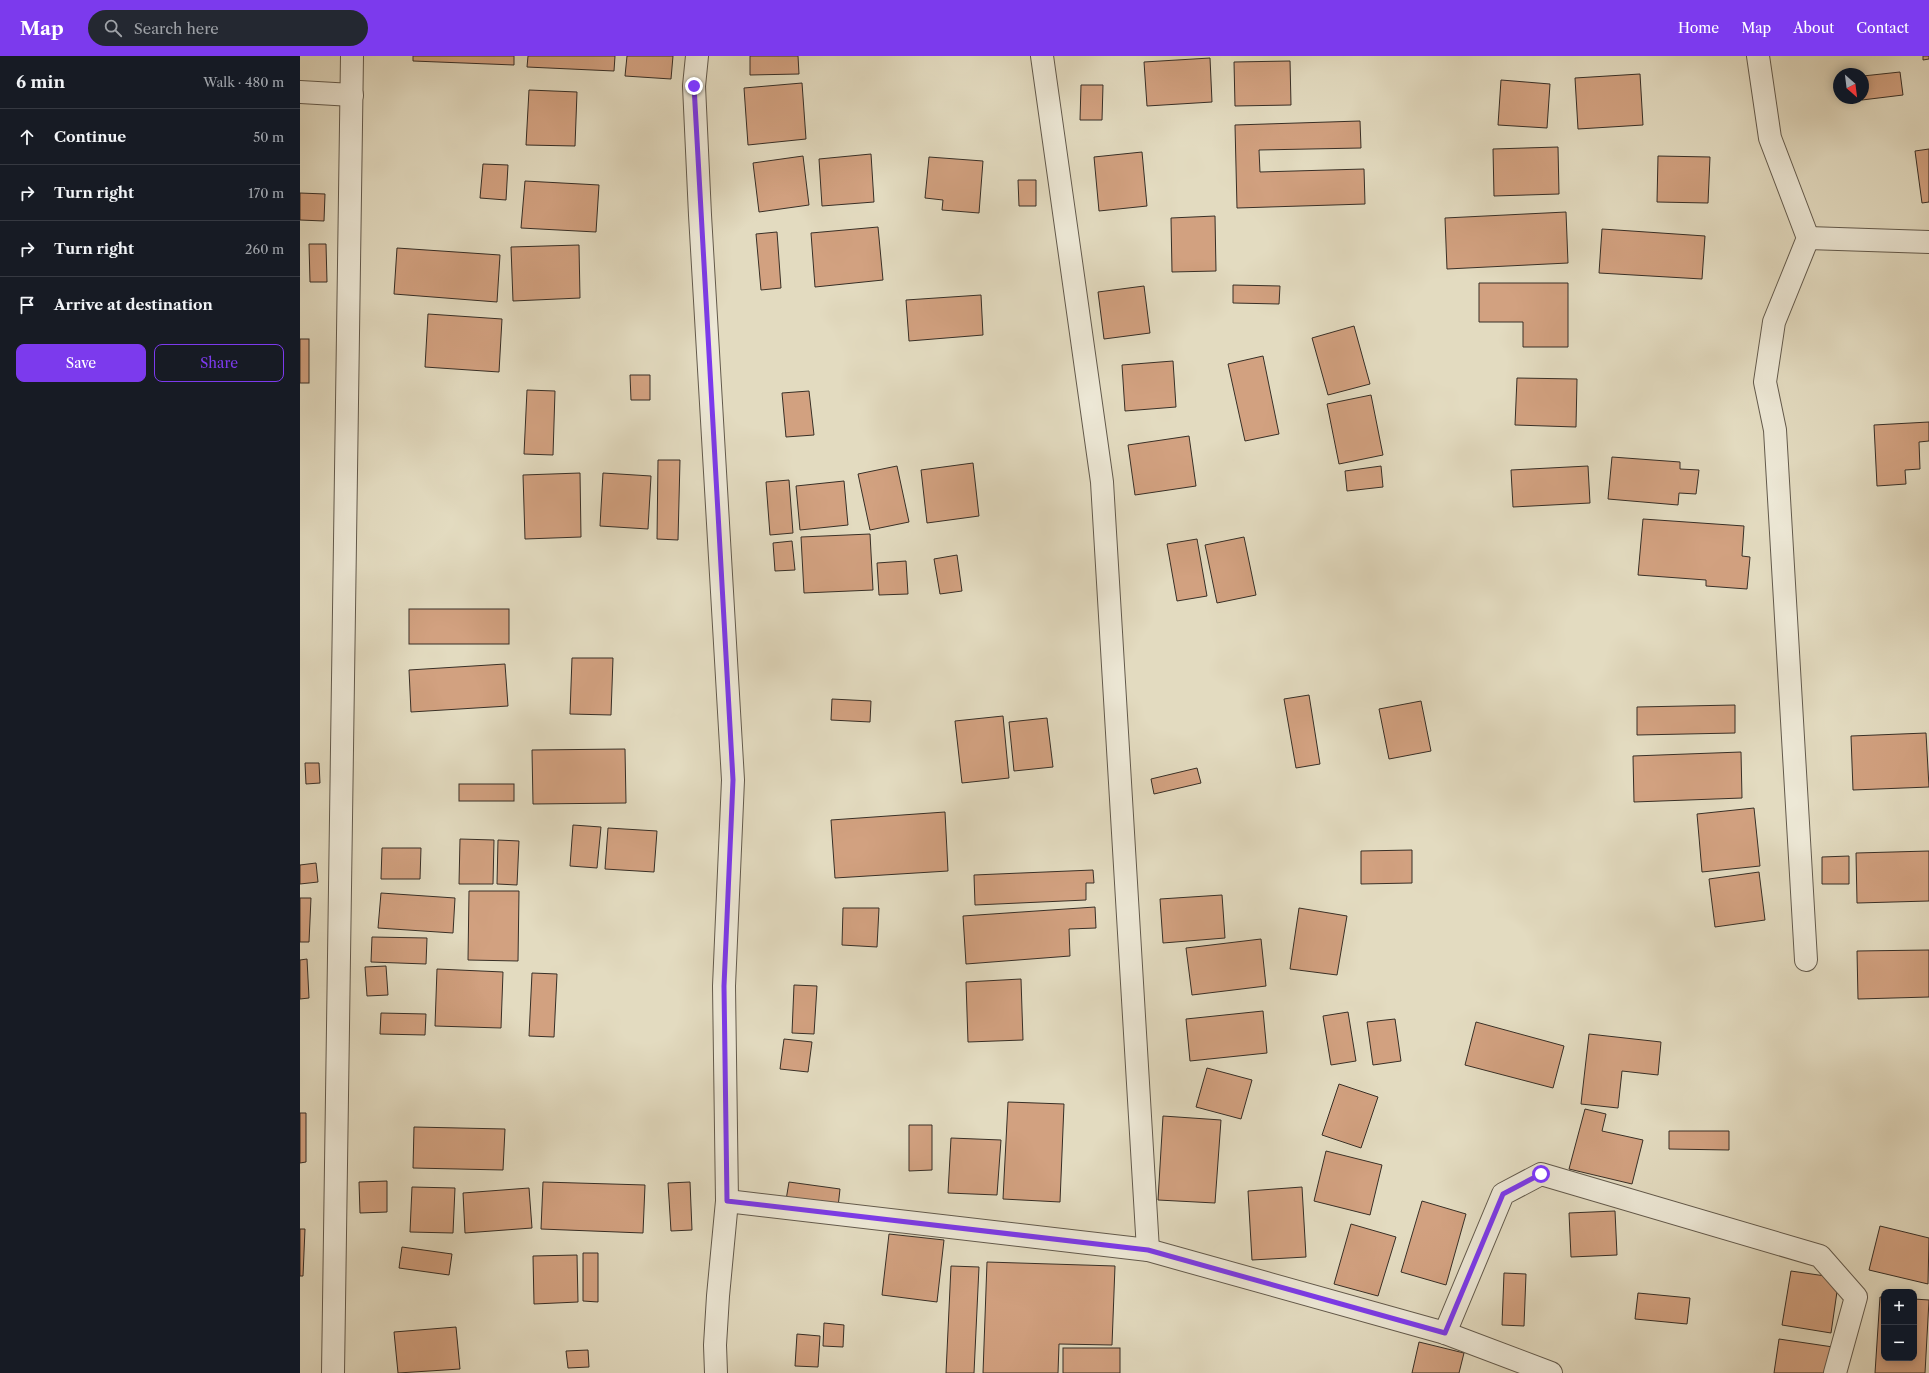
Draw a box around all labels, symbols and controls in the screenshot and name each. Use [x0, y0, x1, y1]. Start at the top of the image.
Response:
search box [88, 10, 368, 46]
text: Map [20, 17, 64, 40]
icon: search [102, 17, 124, 39]
text: Search here [134, 19, 219, 38]
text: Home [1678, 19, 1719, 37]
text: Map [1741, 19, 1771, 37]
text: About [1793, 19, 1834, 37]
text: Contact [1856, 19, 1909, 37]
north arrow [1833, 68, 1869, 104]
text: 6 min [16, 72, 65, 92]
text: Walk · 480 m [203, 74, 284, 90]
route end [685, 77, 703, 95]
icon: ahead [16, 126, 38, 148]
text: Continue [54, 127, 126, 146]
text: 50 m [253, 129, 284, 145]
icon: right [16, 182, 38, 204]
text: Turn right [54, 183, 134, 202]
text: 170 m [248, 185, 284, 201]
icon: right [16, 238, 38, 260]
text: Turn right [54, 239, 134, 258]
text: 260 m [245, 241, 284, 257]
icon: arrive [16, 294, 38, 316]
text: Arrive at destination [54, 295, 213, 314]
button: Save [16, 344, 146, 382]
button: Share [154, 344, 284, 382]
route start [1532, 1165, 1550, 1183]
map controls [1881, 1289, 1917, 1361]
button: + [1881, 1289, 1917, 1325]
button: − [1881, 1325, 1917, 1361]

